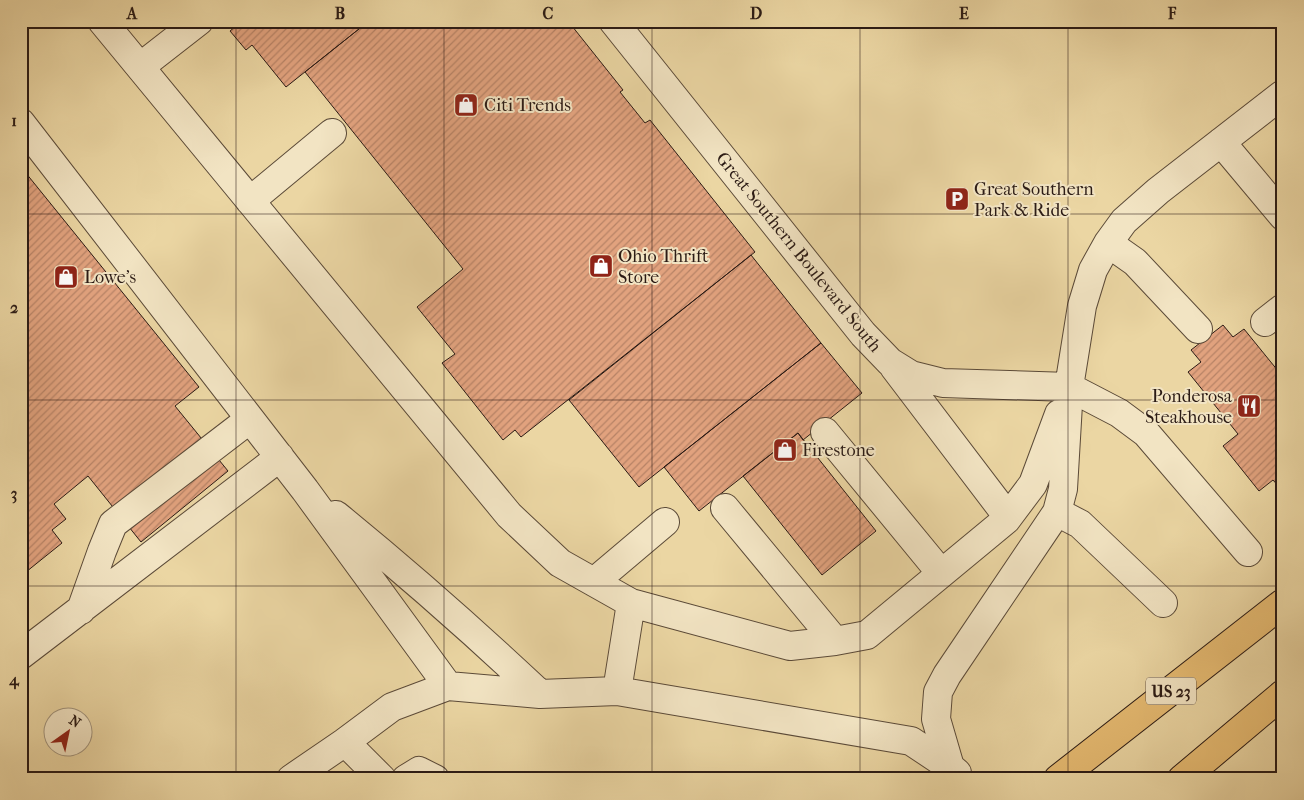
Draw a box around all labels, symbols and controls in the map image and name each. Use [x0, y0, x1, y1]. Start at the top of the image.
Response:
text: A [126, 4, 138, 23]
text: B [335, 4, 345, 23]
text: C [543, 4, 554, 23]
text: D [750, 4, 762, 23]
text: E [959, 4, 969, 23]
text: F [1167, 4, 1177, 23]
shop icon: Citi Trends [453, 92, 479, 118]
place label: Citi Trends [484, 95, 571, 116]
text: 1 [11, 111, 17, 130]
street label: Great Southern Boulevard South [711, 148, 886, 356]
place label: Great Southern Park & Ride [974, 179, 1094, 221]
parking icon: Great Southern Park & Ride [944, 186, 970, 212]
place label: Ohio Thrift Store [618, 246, 709, 288]
shop icon: Ohio Thrift Store [588, 253, 614, 279]
shop icon: Lowe's [53, 264, 79, 290]
place label: Lowe's [84, 267, 136, 288]
text: 2 [10, 298, 18, 317]
place label: Ponderosa Steakhouse [1145, 386, 1233, 428]
restaurant icon: Ponderosa Steakhouse [1236, 393, 1262, 419]
shop icon: Firestone [772, 437, 798, 463]
place label: Firestone [802, 440, 875, 461]
text: 3 [11, 484, 17, 504]
text: 4 [8, 670, 20, 690]
road number: US 23 [1146, 678, 1196, 704]
north arrow [42, 708, 92, 758]
text: N [66, 711, 84, 732]

